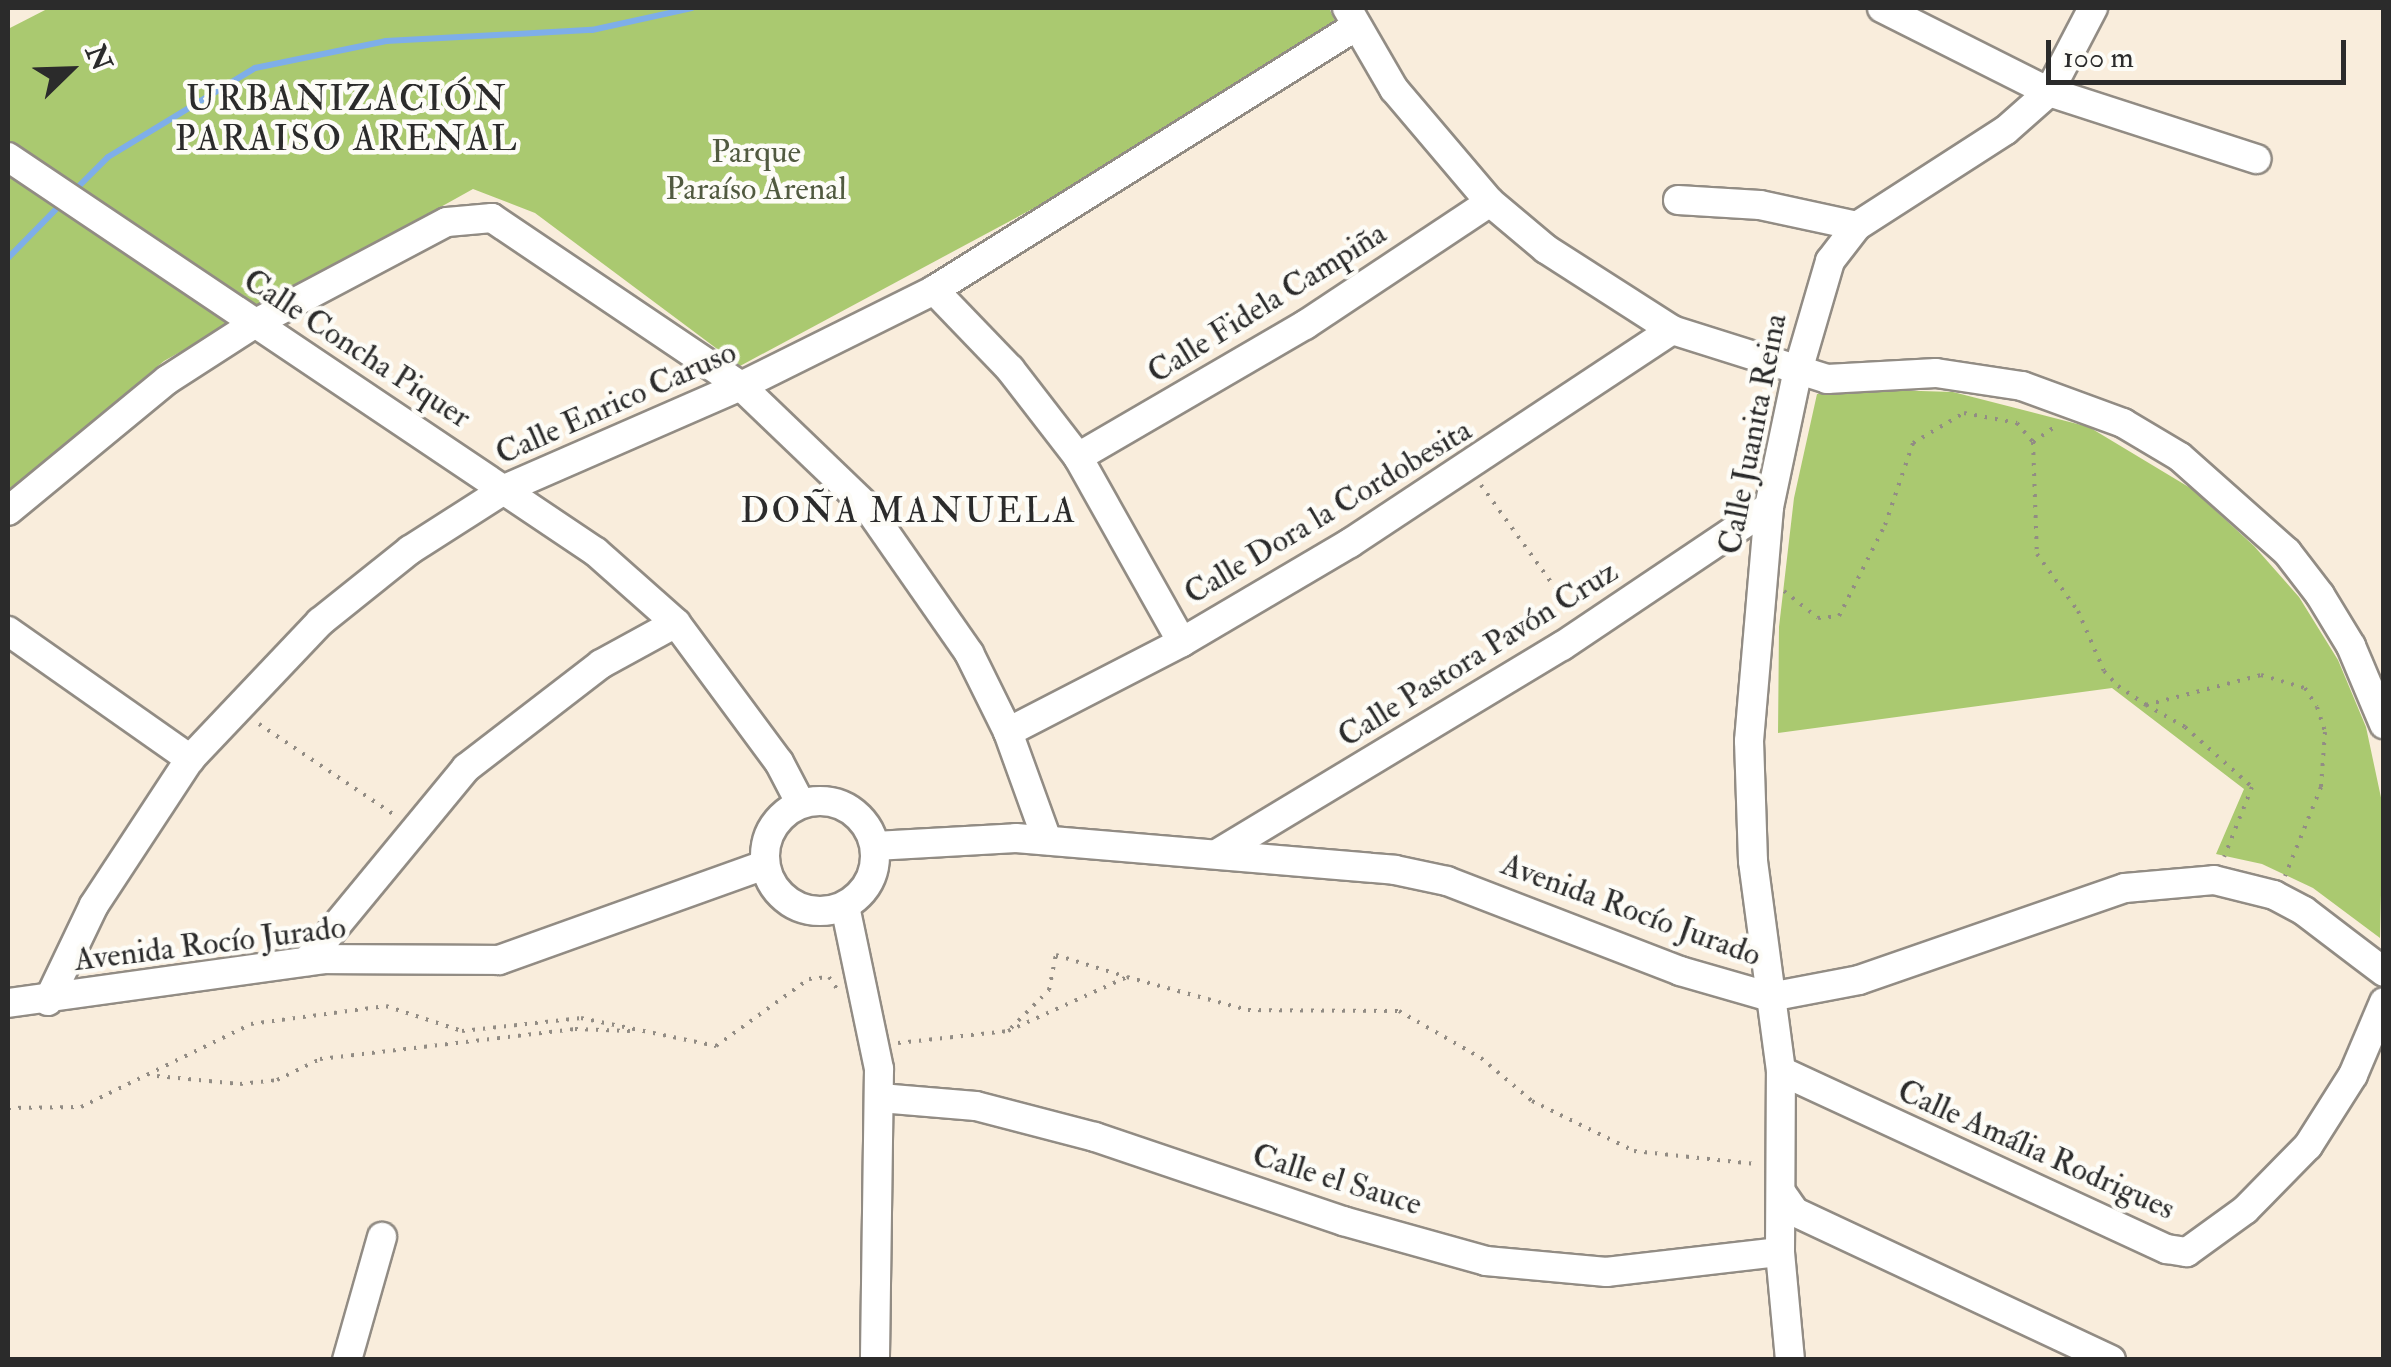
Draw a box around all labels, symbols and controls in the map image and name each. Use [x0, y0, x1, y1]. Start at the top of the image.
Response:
north arrow [20, 20, 120, 120]
scale bar [2051, 20, 2351, 82]
text: 100 m [2063, 39, 2134, 76]
text: N [77, 40, 119, 76]
district label: URBANIZACIÓN PARAISO ARENAL [175, 78, 519, 160]
park label: Parque Paraíso Arenal [665, 134, 847, 209]
street label: Calle Fidela Campiña [1141, 214, 1393, 392]
street label: Calle Concha Piquer [236, 261, 478, 437]
street label: Calle Juanita Reina [1711, 311, 1795, 557]
street label: Calle Enrico Caruso [490, 333, 742, 473]
street label: Calle Dora la Cordobesita [1178, 411, 1478, 613]
district label: DOÑA MANUELA [741, 490, 1077, 532]
street label: Calle Pastora Pavón Cruz [1331, 552, 1625, 756]
street label: Avenida Rocío Jurado [1496, 845, 1766, 975]
street label: Avenida Rocío Jurado [72, 908, 348, 980]
street label: Calle Amália Rodrigues [1892, 1072, 2180, 1228]
street label: Calle el Sauce [1248, 1136, 1426, 1224]

